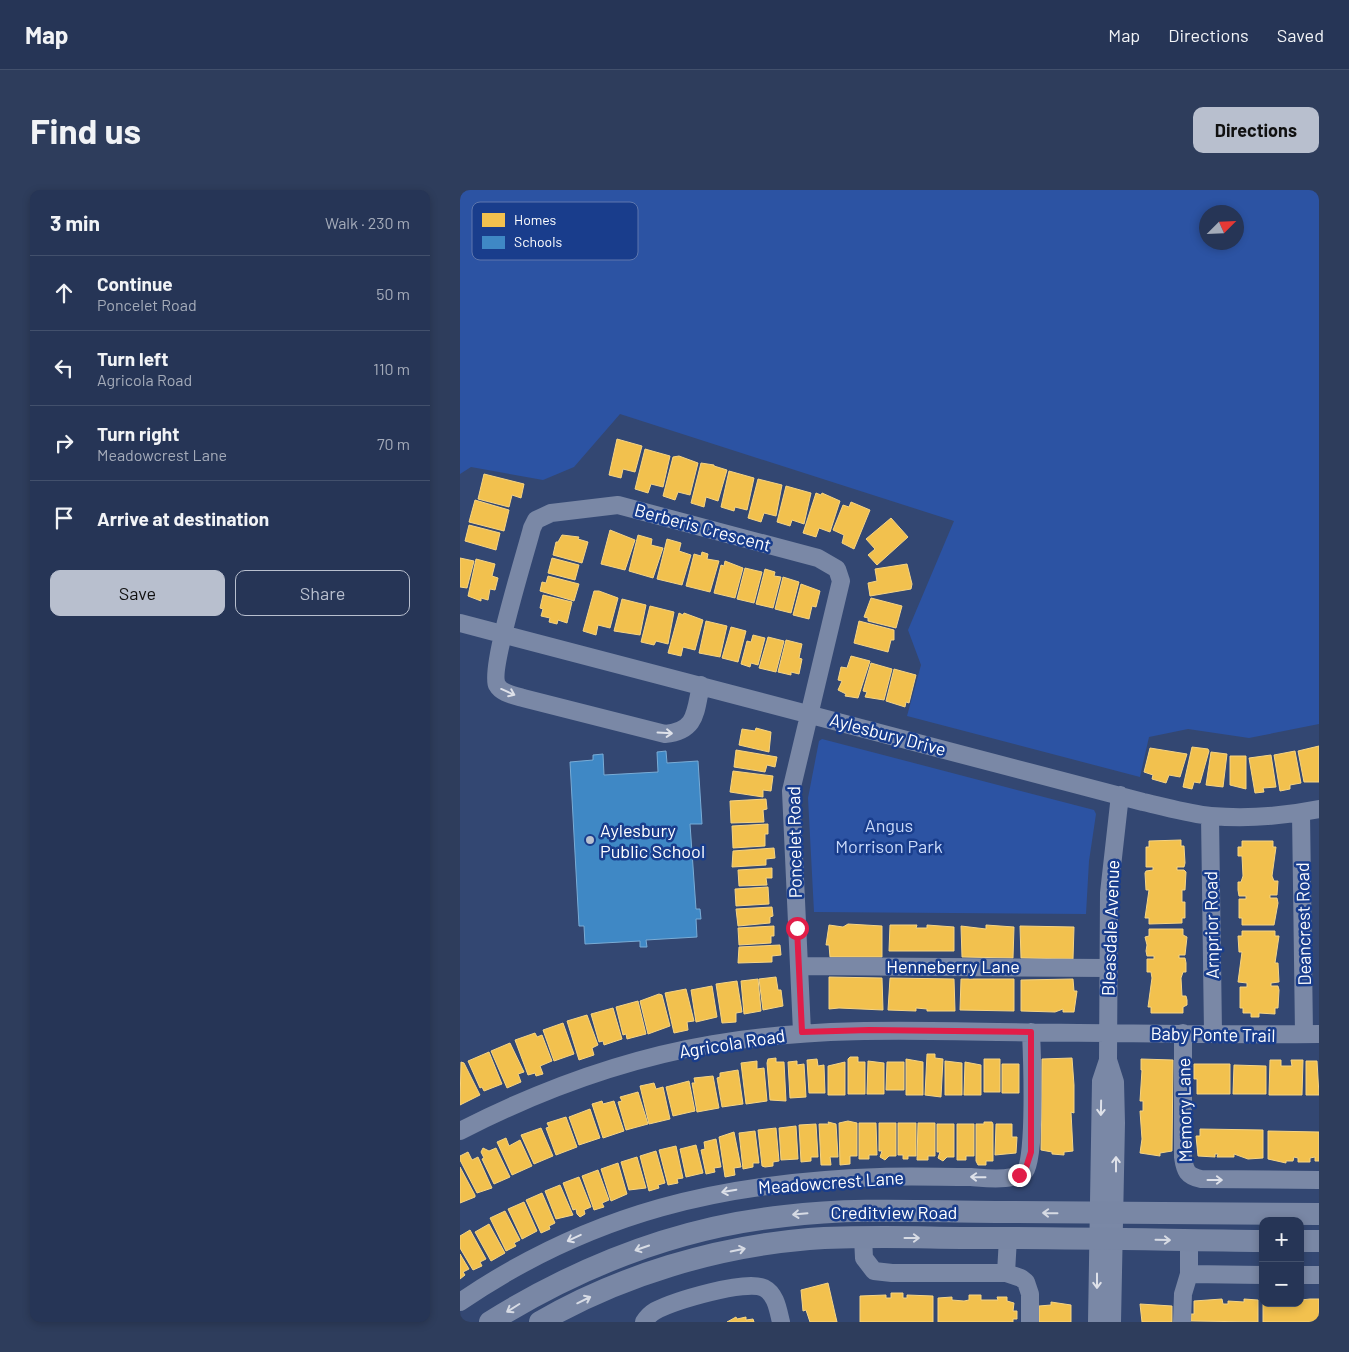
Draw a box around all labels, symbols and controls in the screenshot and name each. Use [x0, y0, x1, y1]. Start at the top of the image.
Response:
text: Map [25, 20, 68, 49]
text: Map [1108, 24, 1140, 46]
text: Directions [1168, 24, 1249, 46]
text: Saved [1277, 24, 1324, 46]
button: Directions [1193, 107, 1319, 153]
text: Find us [30, 109, 141, 151]
legend [472, 202, 638, 260]
north arrow [1199, 205, 1244, 250]
text: 3 min [50, 210, 100, 235]
text: Homes [514, 211, 557, 228]
text: Walk · 230 m [325, 213, 410, 232]
text: Schools [514, 233, 562, 250]
text: Continue [97, 272, 173, 295]
icon: ahead [50, 279, 78, 307]
text: 50 m [376, 284, 410, 303]
text: Poncelet Road [97, 295, 197, 314]
text: Turn left [97, 347, 168, 370]
icon: left [50, 354, 78, 382]
text: 110 m [373, 359, 410, 378]
text: Agricola Road [97, 370, 192, 389]
text: Turn right [97, 422, 179, 445]
icon: right [50, 429, 78, 457]
text: 70 m [377, 434, 410, 453]
text: Meadowcrest Lane [97, 445, 227, 464]
street label: Berberis Crescent [632, 498, 774, 556]
icon: arrive [50, 504, 78, 532]
text: Arrive at destination [97, 507, 269, 530]
button: Save [50, 570, 225, 616]
button: Share [235, 570, 410, 616]
one-way arrow [500, 688, 515, 698]
street label: Aylesbury Drive [827, 708, 949, 760]
one-way arrow [656, 728, 672, 738]
street label: Poncelet Road [782, 786, 806, 898]
park label: Angus Morrison Park [835, 814, 943, 857]
place label: Aylesbury Public School [600, 819, 705, 862]
marker: Aylesbury Public School [584, 834, 596, 846]
street label: Bleasdale Avenue [1097, 859, 1123, 997]
street label: Deancrest Road [1291, 862, 1315, 986]
street label: Arnprior Road [1199, 871, 1223, 979]
route start [786, 917, 809, 940]
street label: Henneberry Lane [886, 955, 1020, 977]
street label: Baby Ponte Trail [1150, 1022, 1276, 1046]
street label: Agricola Road [677, 1024, 787, 1062]
street label: Memory Lane [1172, 1058, 1196, 1162]
one-way arrow [1096, 1100, 1106, 1116]
one-way arrow [1111, 1157, 1121, 1173]
route end [1008, 1164, 1031, 1187]
street label: Meadowcrest Lane [757, 1166, 905, 1198]
one-way arrow [970, 1173, 986, 1182]
one-way arrow [1207, 1175, 1223, 1185]
one-way arrow [721, 1186, 737, 1196]
street label: Creditview Road [831, 1201, 957, 1223]
one-way arrow [1042, 1208, 1058, 1218]
one-way arrow [793, 1210, 809, 1219]
map controls [1259, 1217, 1304, 1307]
button: + [1259, 1217, 1304, 1262]
one-way arrow [904, 1233, 920, 1243]
one-way arrow [567, 1234, 582, 1244]
one-way arrow [1154, 1235, 1170, 1245]
one-way arrow [634, 1244, 650, 1254]
one-way arrow [729, 1244, 745, 1254]
button: − [1259, 1262, 1304, 1307]
one-way arrow [1092, 1272, 1102, 1288]
one-way arrow [576, 1295, 591, 1305]
one-way arrow [507, 1303, 521, 1313]

